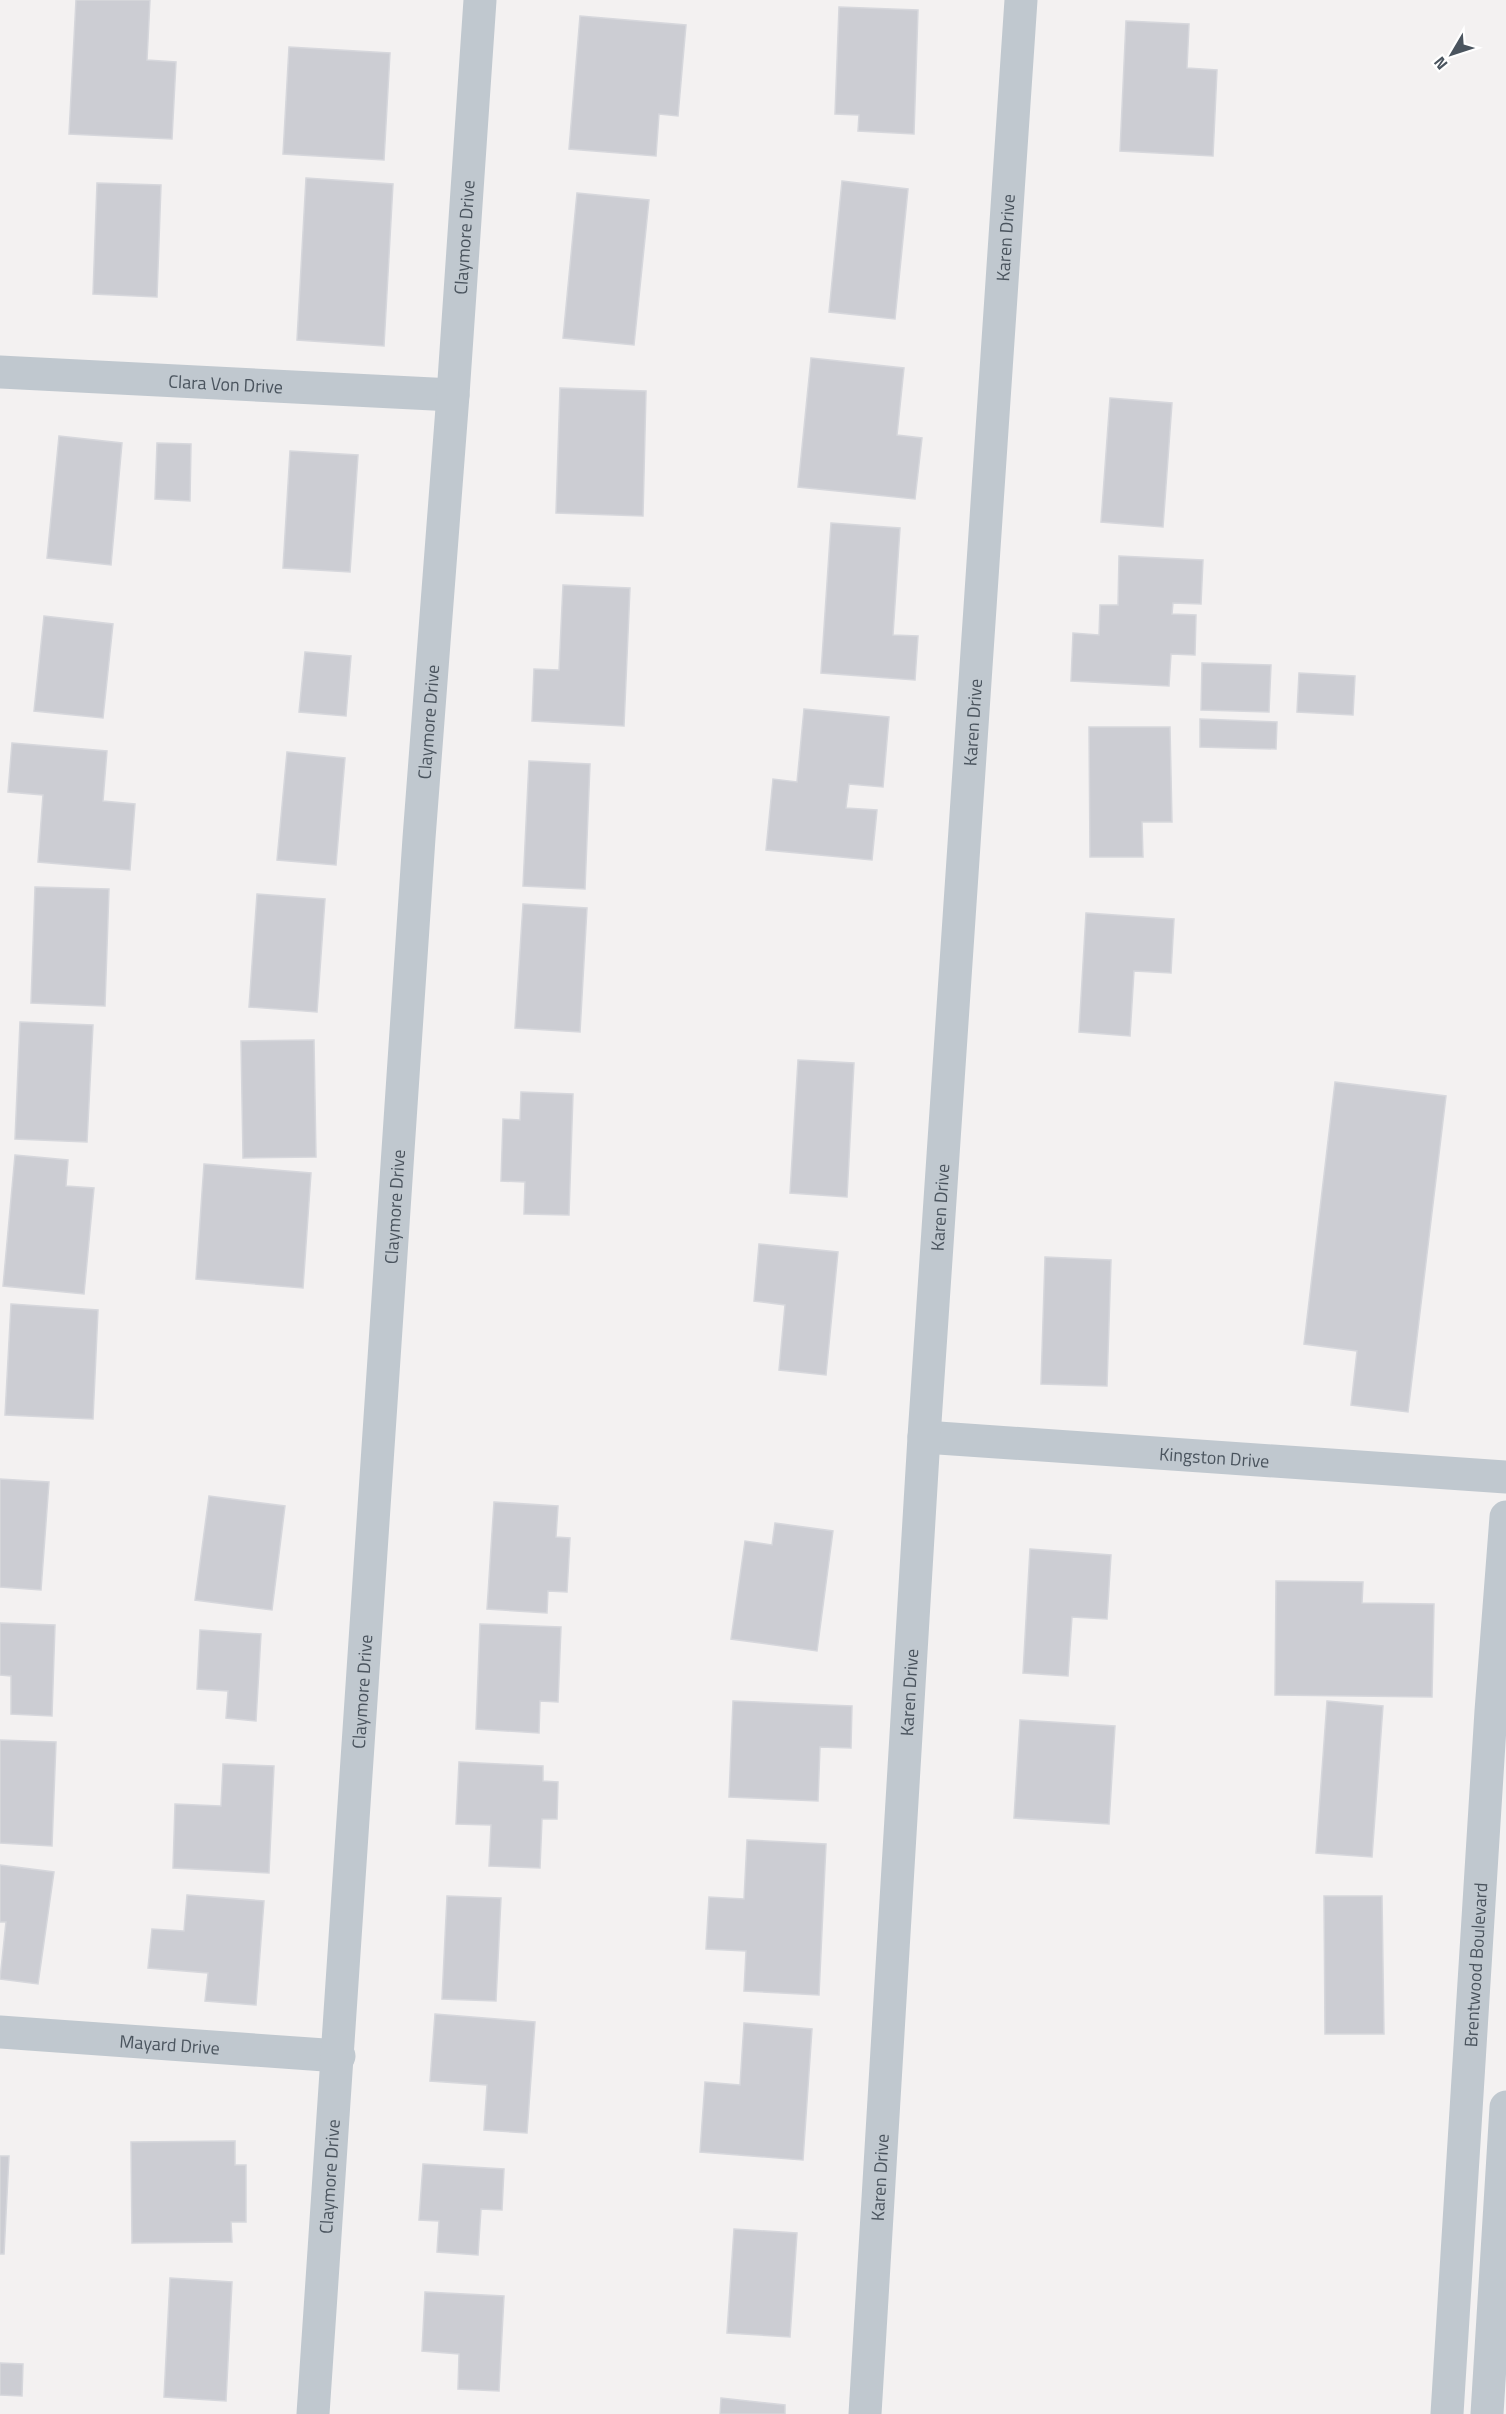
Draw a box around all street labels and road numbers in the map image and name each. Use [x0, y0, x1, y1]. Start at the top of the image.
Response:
street label: Claymore Drive [446, 179, 481, 295]
street label: Karen Drive [989, 193, 1021, 282]
street label: Clara Von Drive [168, 367, 284, 400]
street label: Claymore Drive [410, 664, 446, 780]
street label: Karen Drive [956, 678, 989, 767]
street label: Claymore Drive [377, 1149, 412, 1265]
street label: Karen Drive [923, 1163, 956, 1252]
street label: Kingston Drive [1158, 1440, 1270, 1474]
street label: Claymore Drive [344, 1633, 379, 1750]
street label: Karen Drive [892, 1648, 925, 1737]
street label: Brentwood Boulevard [1456, 1882, 1494, 2048]
street label: Mayard Drive [118, 2027, 221, 2061]
street label: Claymore Drive [312, 2118, 346, 2235]
street label: Karen Drive [863, 2133, 895, 2222]

